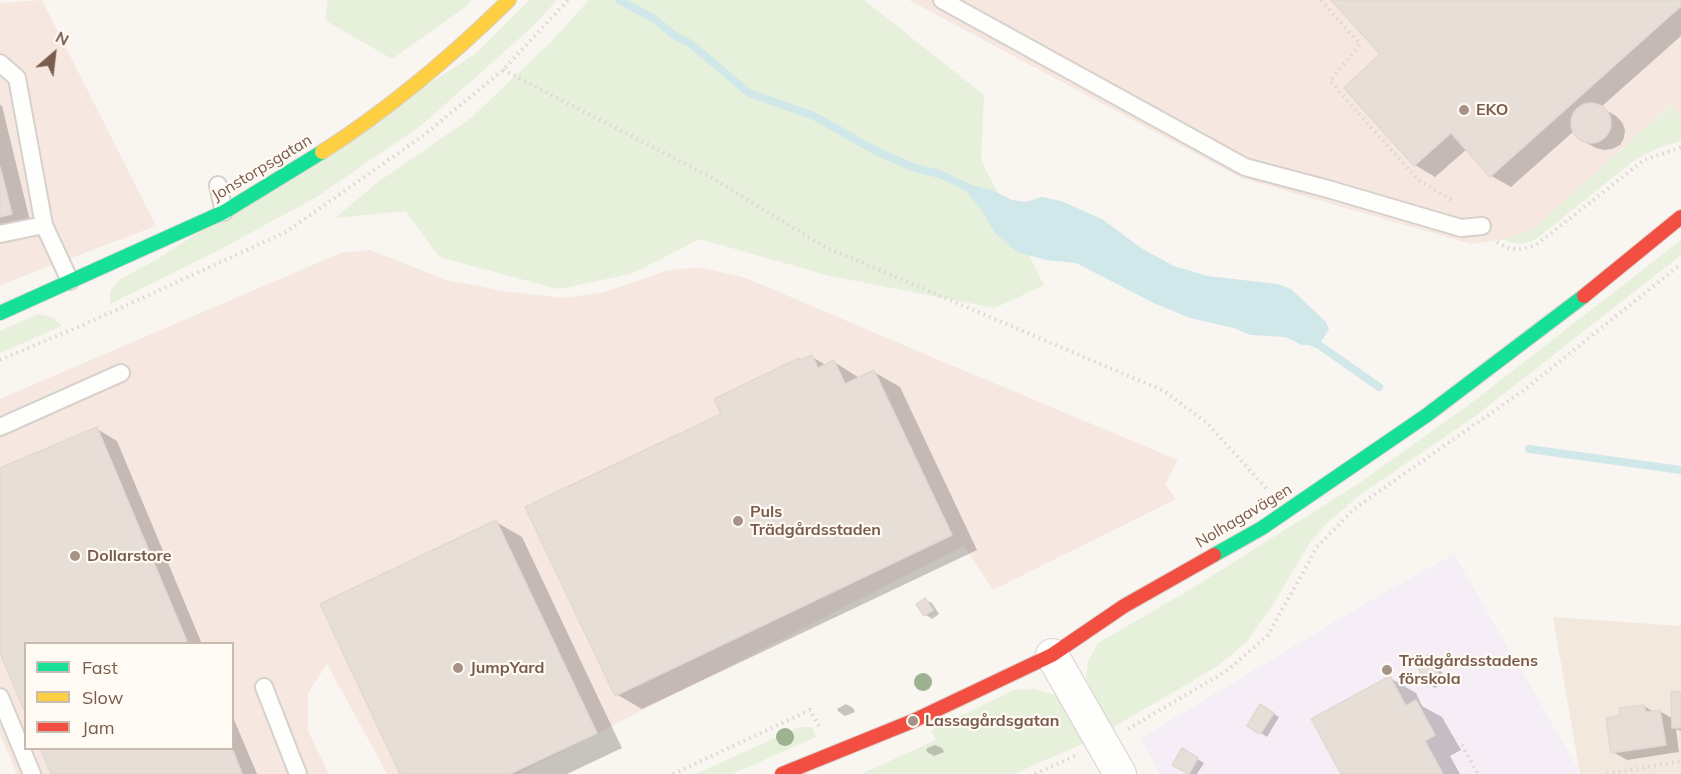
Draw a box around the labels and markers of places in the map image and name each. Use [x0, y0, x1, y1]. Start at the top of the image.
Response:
place label: EKO [1476, 100, 1508, 120]
marker: EKO [1457, 103, 1471, 117]
place label: Puls Trädgårdsstaden [750, 502, 881, 540]
marker: Puls Trädgårdsstaden [731, 514, 745, 528]
place label: Dollarstore [87, 546, 171, 566]
marker: Dollarstore [68, 549, 82, 563]
place label: Trädgårdsstadens förskola [1399, 651, 1538, 689]
place label: JumpYard [470, 658, 544, 678]
marker: JumpYard [451, 661, 465, 675]
marker: Trädgårdsstadens förskola [1380, 663, 1394, 677]
place label: Lassagårdsgatan [925, 711, 1059, 731]
marker: Lassagårdsgatan [906, 714, 920, 728]

